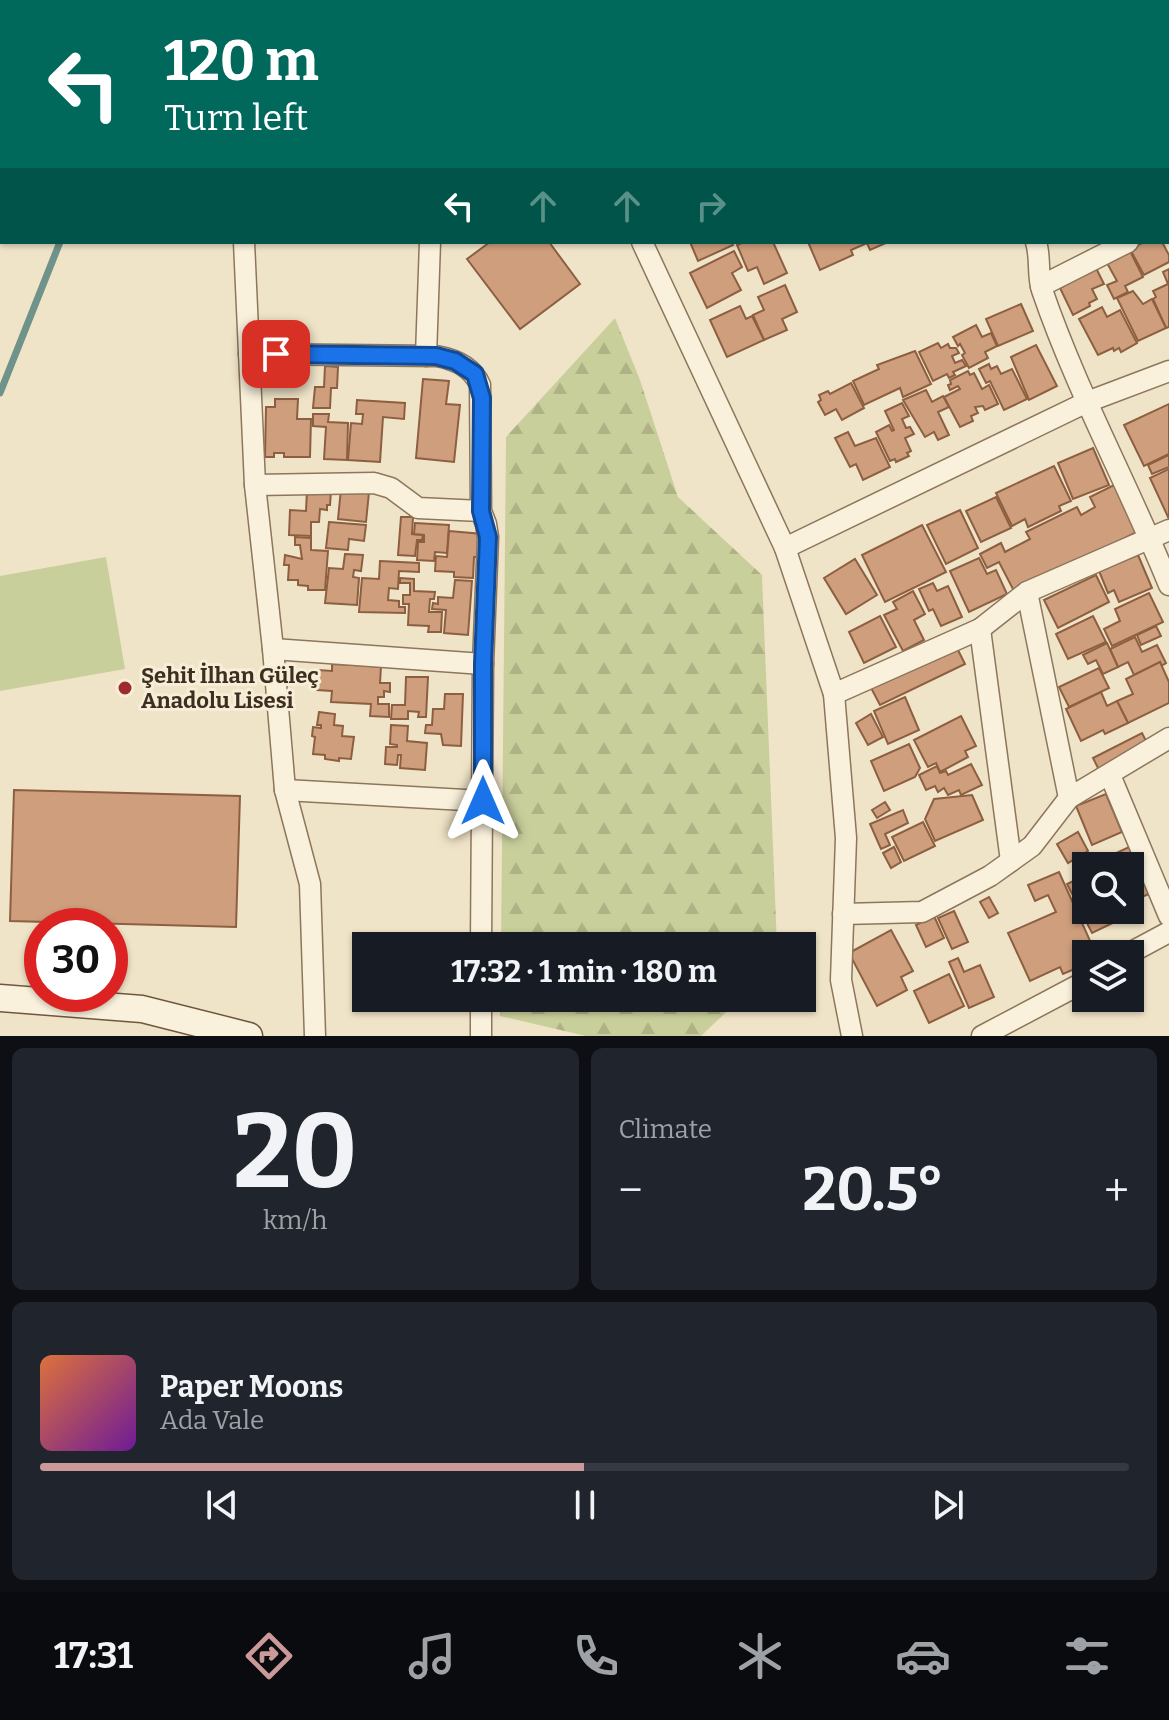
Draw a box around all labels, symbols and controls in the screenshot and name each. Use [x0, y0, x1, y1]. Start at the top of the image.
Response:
text: 120 m [164, 28, 319, 95]
icon: left [32, 32, 136, 136]
text: Turn left [164, 96, 308, 140]
icon: left [437, 184, 481, 228]
icon: ahead [521, 184, 565, 228]
icon: ahead [605, 184, 649, 228]
icon: right [689, 184, 733, 228]
pin [242, 320, 310, 388]
icon: arrive [254, 332, 298, 376]
place label: Şehit İlhan Güleç Anadolu Lisesi [141, 662, 319, 714]
marker: Şehit İlhan Güleç Anadolu Lisesi [116, 679, 134, 697]
position arrow [441, 759, 525, 843]
map controls [1072, 852, 1144, 1012]
button: search [1072, 852, 1144, 924]
speed limit sign: 30 [24, 908, 128, 1012]
button: layers [1072, 940, 1144, 1012]
text: 17:32 · 1 min · 180 m [451, 954, 717, 990]
text: 20 [233, 1090, 358, 1215]
text: Climate [619, 1114, 712, 1145]
text: 20.5° [802, 1154, 944, 1226]
text: − [619, 1164, 643, 1217]
text: + [1104, 1164, 1129, 1217]
text: km/h [263, 1205, 327, 1236]
text: Paper Moons [160, 1369, 343, 1405]
text: Ada Vale [160, 1405, 264, 1436]
icon: previous [200, 1483, 244, 1527]
icon: pause [563, 1483, 607, 1527]
icon: next [926, 1483, 970, 1527]
icon: directions [241, 1628, 297, 1684]
icon: music [404, 1628, 460, 1684]
icon: phone [568, 1628, 624, 1684]
icon: climate [732, 1628, 788, 1684]
icon: car [895, 1628, 951, 1684]
icon: filters [1059, 1628, 1115, 1684]
text: 17:31 [54, 1634, 133, 1678]

